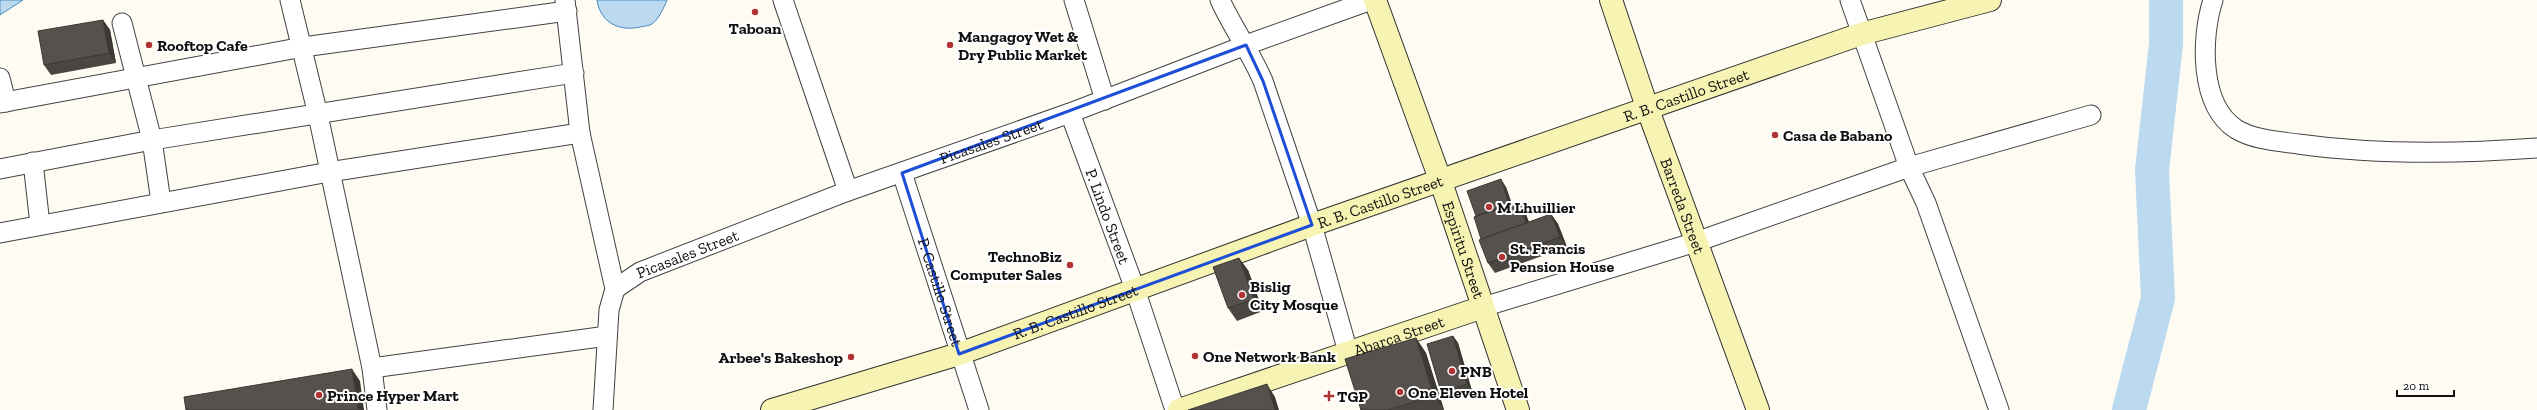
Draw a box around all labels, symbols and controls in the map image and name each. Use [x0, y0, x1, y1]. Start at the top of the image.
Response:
marker: Taboan [750, 7, 760, 17]
place label: Taboan [728, 19, 782, 38]
place label: Mangagoy Wet & Dry Public Market [958, 27, 1088, 64]
place label: Rooftop Cafe [157, 36, 248, 55]
marker: Rooftop Cafe [144, 40, 154, 50]
marker: Mangagoy Wet & Dry Public Market [945, 40, 955, 50]
street label: R. B. Castillo Street [1621, 65, 1752, 126]
street label: Picasales Street [937, 114, 1045, 168]
place label: Casa de Babano [1783, 126, 1893, 145]
marker: Casa de Babano [1770, 130, 1780, 140]
street label: Barreda Street [1656, 155, 1709, 257]
street label: P. Lindo Street [1081, 166, 1134, 267]
street label: R. B. Castillo Street [1315, 171, 1446, 232]
place label: M Lhuillier [1497, 198, 1575, 217]
street label: Espiritu Street [1438, 199, 1489, 301]
marker: M Lhuillier [1484, 202, 1494, 212]
street label: Picasales Street [634, 226, 741, 283]
street label: P. Castillo Street [914, 235, 967, 349]
place label: St. Francis Pension House [1510, 239, 1614, 276]
place label: TechnoBiz Computer Sales [950, 247, 1062, 284]
marker: St. Francis Pension House [1497, 252, 1507, 262]
marker: TechnoBiz Computer Sales [1065, 260, 1075, 270]
place label: Bislig City Mosque [1250, 277, 1338, 314]
street label: R. B. Castillo Street [1010, 280, 1141, 344]
marker: Bislig City Mosque [1237, 290, 1247, 300]
street label: Abarca Street [1351, 312, 1447, 360]
place label: One Network Bank [1203, 347, 1336, 366]
place label: Arbee's Bakeshop [718, 348, 843, 367]
marker: One Network Bank [1190, 351, 1200, 361]
marker: Arbee's Bakeshop [846, 352, 856, 362]
place label: PNB [1460, 362, 1492, 381]
marker: PNB [1447, 366, 1457, 376]
scale bar [2397, 372, 2454, 398]
text: 20 m [2403, 379, 2430, 393]
place label: One Eleven Hotel [1408, 383, 1529, 402]
place label: Prince Hyper Mart [327, 386, 459, 405]
place label: TGP [1337, 387, 1368, 406]
marker: One Eleven Hotel [1395, 387, 1405, 397]
marker: Prince Hyper Mart [314, 390, 324, 400]
marker: TGP [1324, 391, 1334, 401]

